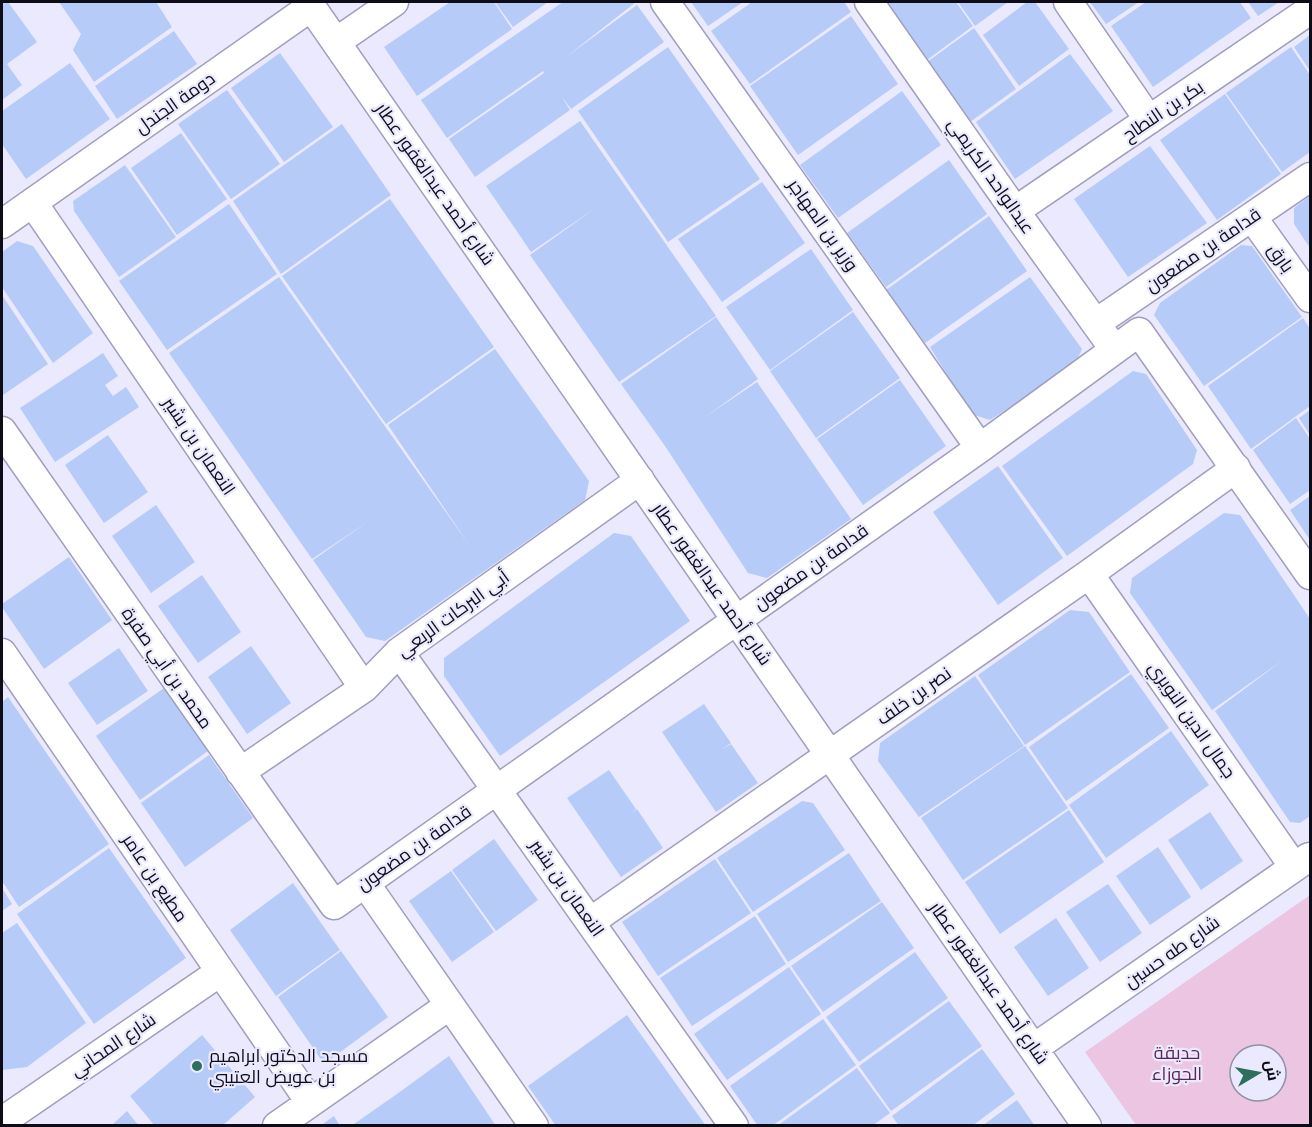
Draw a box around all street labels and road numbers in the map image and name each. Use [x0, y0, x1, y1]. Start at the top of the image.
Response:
street label: دومة الجندل [130, 67, 219, 139]
street label: بكر بن النطاح [1118, 75, 1208, 147]
street label: شارع أحمد عبدالغفور عطار [369, 97, 500, 270]
street label: عبدالواحد الكريمي [940, 113, 1040, 240]
street label: وزير بن المهاجر [783, 173, 864, 275]
street label: قدامة بن مضعون [1140, 202, 1265, 297]
street label: بارق [1262, 239, 1300, 277]
street label: النعمان بن بشير [158, 391, 241, 499]
street label: شارع أحمد عبدالغفور عطار [646, 497, 777, 670]
street label: قدامة بن مضعون [749, 518, 873, 615]
street label: أبي البركات الربعي [392, 565, 515, 665]
street label: محمد بن أبي صفرة [114, 602, 218, 735]
street label: جمال الدين النويري [1141, 657, 1241, 784]
street label: نصر بن خلف [872, 661, 956, 730]
street label: قدامة بن مضعون [352, 799, 476, 896]
street label: مطيع بن عامر [116, 828, 193, 927]
street label: النعمان بن بشير [525, 834, 609, 941]
street label: شارع أحمد عبدالغفور عطار [923, 896, 1054, 1069]
street label: شارع طه حسين [1119, 910, 1225, 994]
street label: شارع المحاني [66, 1008, 162, 1084]

